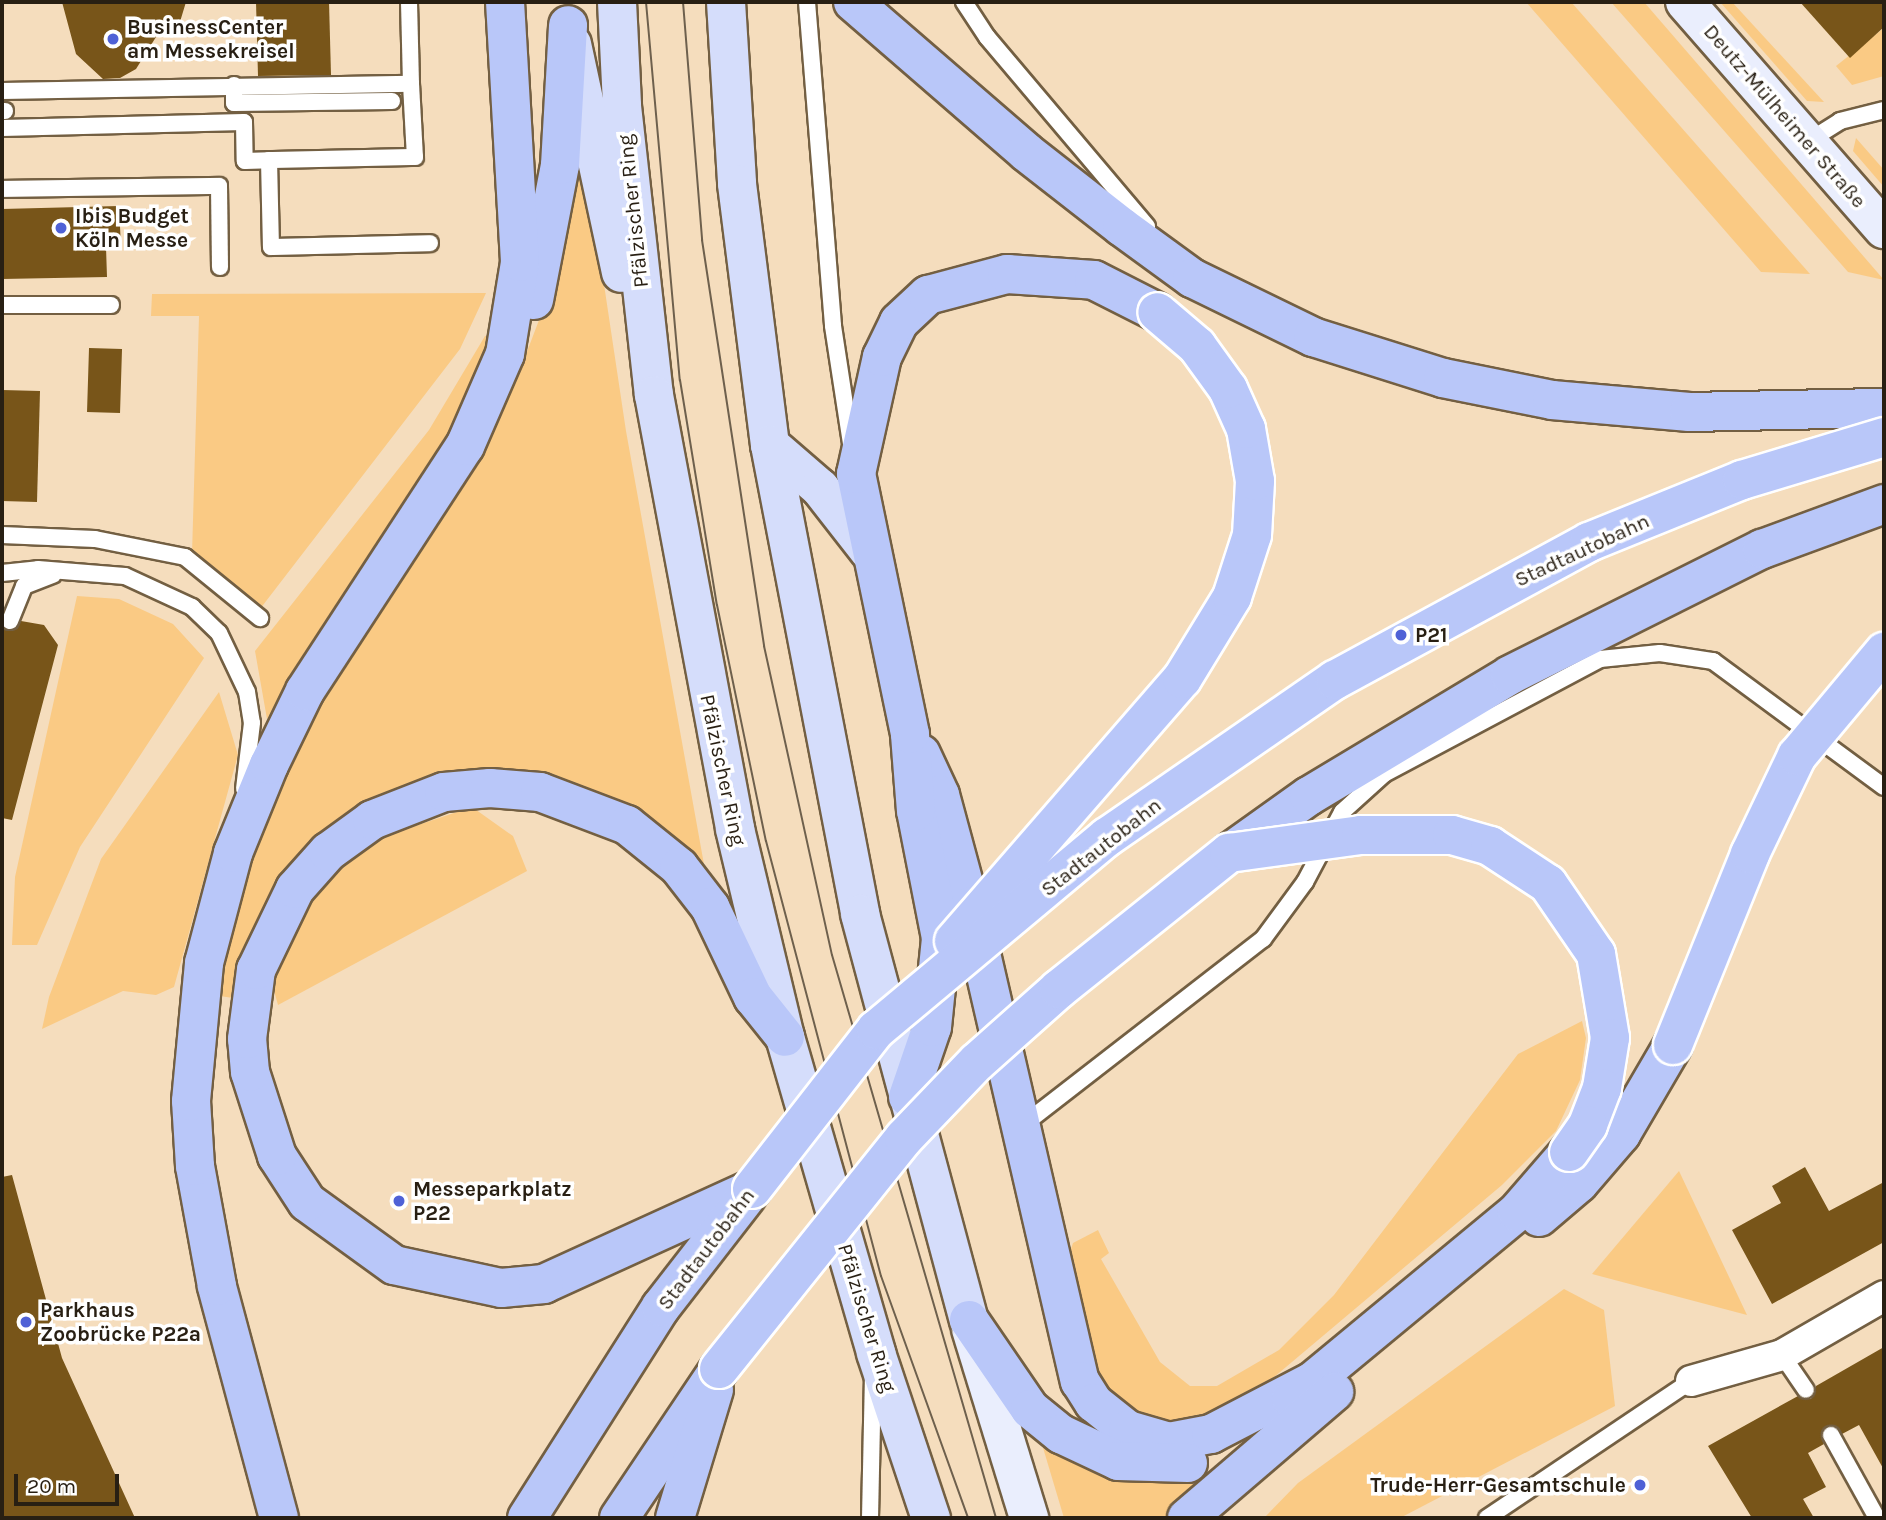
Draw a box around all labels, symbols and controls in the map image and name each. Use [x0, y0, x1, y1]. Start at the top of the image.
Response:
place label: BusinessCenter am Messekreisel [127, 14, 295, 64]
street label: Deutz-Mülheimer Straße [1698, 19, 1872, 213]
marker: BusinessCenter am Messekreisel [105, 31, 121, 47]
street label: Pfälzischer Ring [612, 133, 654, 289]
place label: Ibis Budget Köln Messe [75, 203, 189, 253]
marker: Ibis Budget Köln Messe [53, 220, 69, 236]
street label: Stadtautobahn [1511, 508, 1653, 592]
place label: P21 [1415, 622, 1447, 648]
marker: P21 [1393, 627, 1409, 643]
street label: Pfälzischer Ring [695, 692, 751, 848]
street label: Stadtautobahn [1036, 792, 1166, 902]
place label: Messeparkplatz P22 [413, 1176, 572, 1226]
street label: Stadtautobahn [652, 1183, 760, 1315]
marker: Messeparkplatz P22 [391, 1193, 407, 1209]
street label: Pfälzischer Ring [832, 1241, 902, 1395]
place label: Parkhaus Zoobrücke P22a [40, 1297, 201, 1347]
marker: Parkhaus Zoobrücke P22a [18, 1314, 34, 1330]
scale bar [18, 1460, 122, 1504]
place label: Trude-Herr-Gesamtschule [1370, 1472, 1626, 1498]
text: 20 m [27, 1474, 76, 1498]
marker: Trude-Herr-Gesamtschule [1632, 1477, 1648, 1493]

